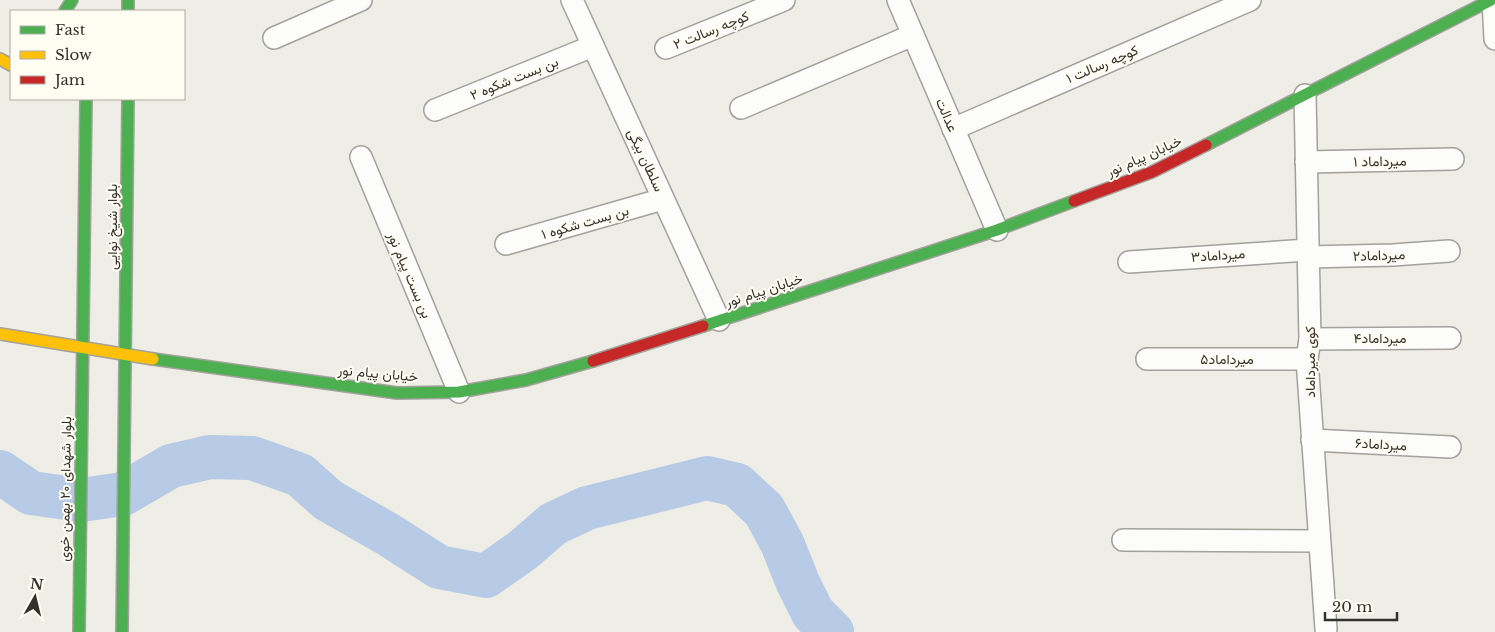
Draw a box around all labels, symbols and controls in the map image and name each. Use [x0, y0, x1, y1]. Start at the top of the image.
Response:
street label: کوچه رسالت ۲ [671, 7, 752, 54]
legend [10, 10, 185, 100]
text: Fast [55, 20, 86, 39]
street label: کوچه رسالت ۱ [1063, 41, 1141, 88]
text: Slow [55, 45, 92, 64]
street label: بن بست شکوه ۲ [467, 52, 561, 104]
text: Jam [53, 70, 85, 89]
street label: عدالت [932, 95, 962, 135]
street label: سلطان بیگی [624, 126, 668, 194]
street label: خیابان پیام نور [1103, 131, 1185, 182]
street label: میرداماد ۱ [1353, 152, 1407, 170]
street label: بلوار شیخ نوایی [103, 184, 123, 270]
street label: بن بست شکوه ۱ [539, 201, 631, 243]
street label: بن بست پیام نور [382, 228, 436, 321]
street label: میرداماد۳ [1190, 244, 1246, 266]
street label: میرداماد۲ [1352, 245, 1406, 265]
street label: خیابان پیام نور [722, 269, 805, 312]
street label: کوی میرداماد [1301, 326, 1319, 398]
street label: میرداماد۴ [1353, 329, 1407, 347]
street label: میرداماد۵ [1200, 350, 1254, 368]
street label: خیابان پیام نور [336, 360, 419, 386]
street label: بلوار شهدای ۲۰ بهمن خوی [55, 416, 75, 562]
street label: میرداماد۶ [1355, 434, 1407, 454]
north arrow [10, 572, 60, 622]
text: N [29, 574, 45, 594]
scale bar [1325, 590, 1398, 622]
text: 20 m [1332, 597, 1372, 616]

